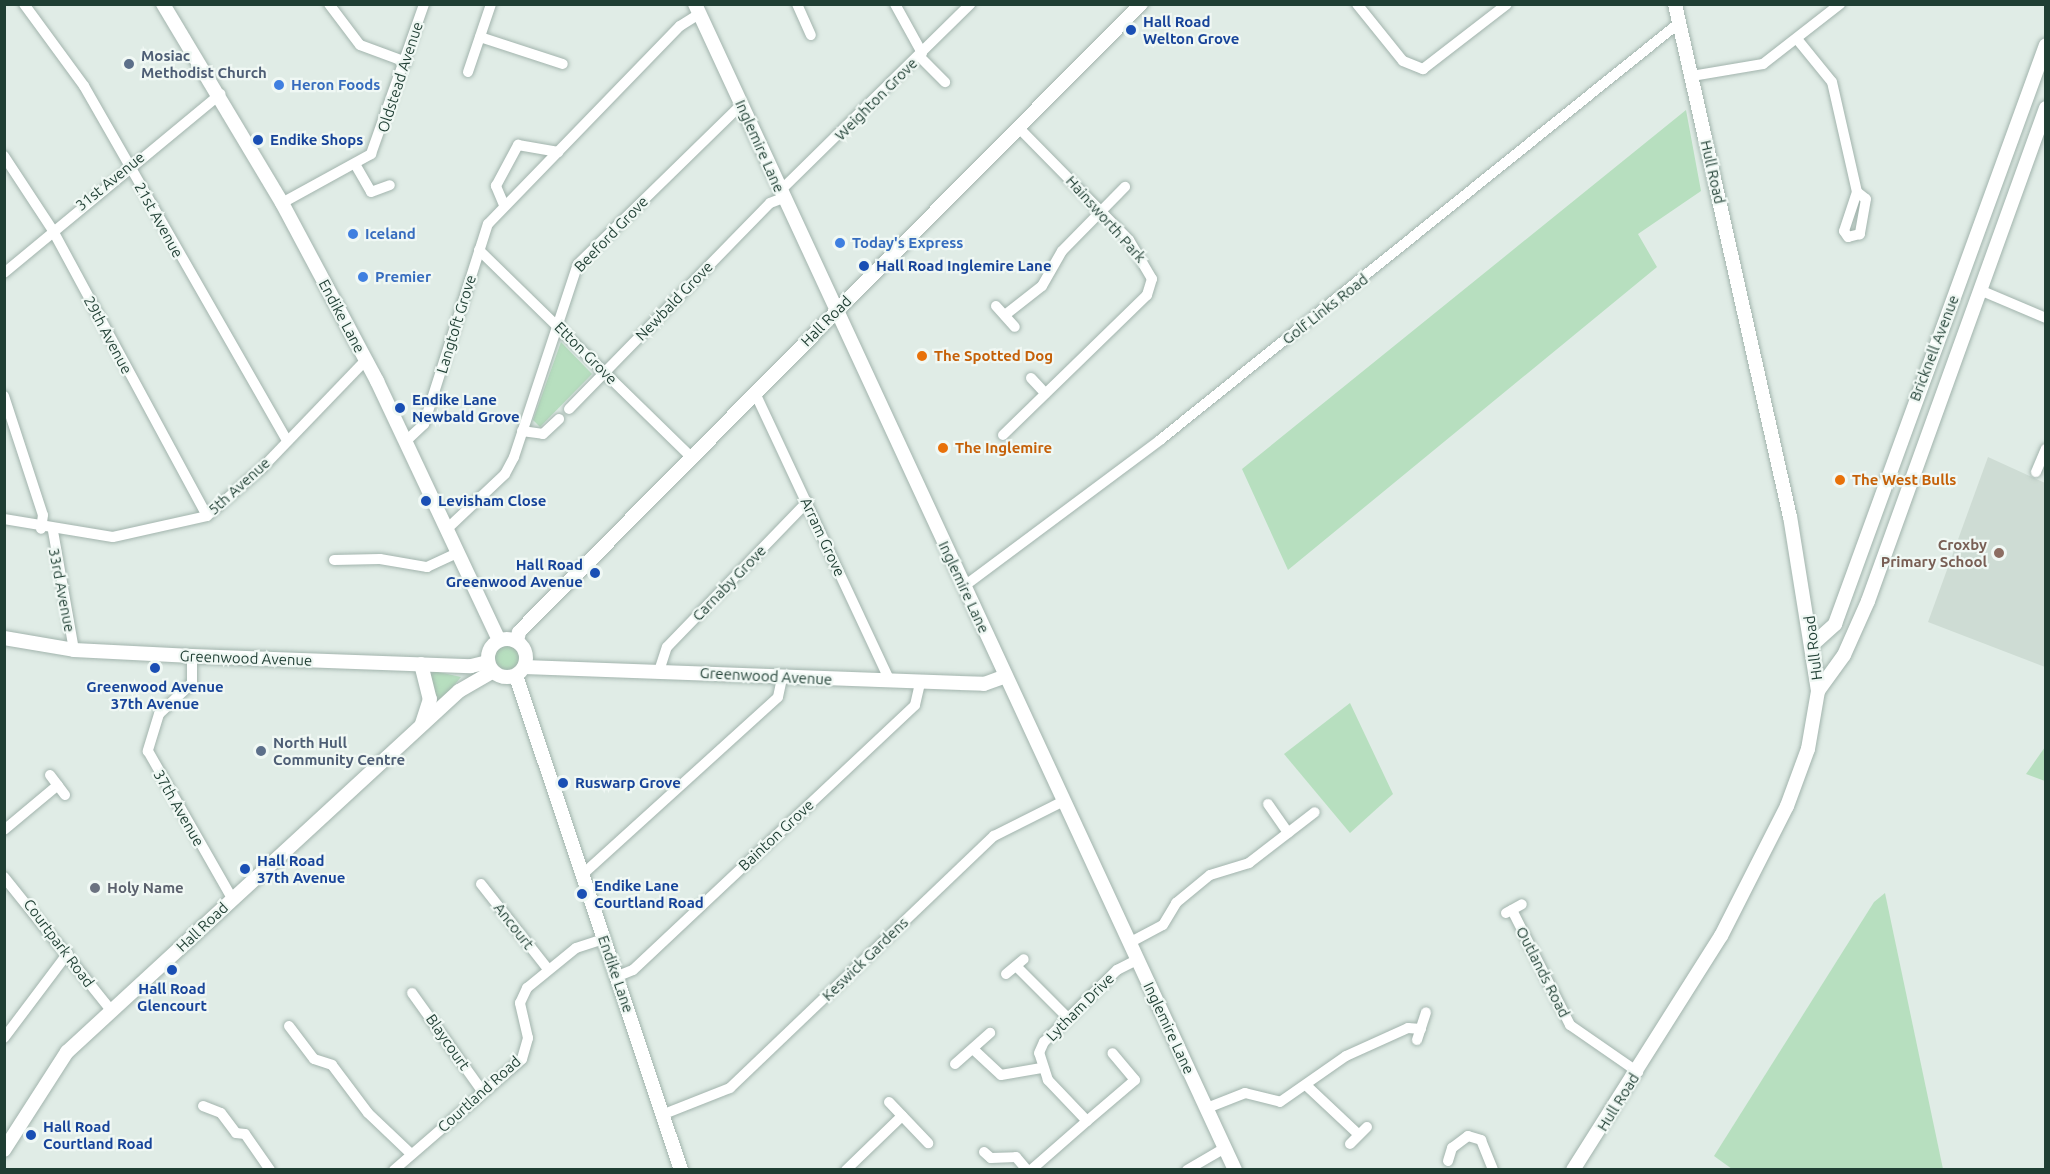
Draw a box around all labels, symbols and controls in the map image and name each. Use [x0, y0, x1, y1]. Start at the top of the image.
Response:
place label: Hall Road Welton Grove [1143, 12, 1239, 47]
street label: Oldstead Avenue [374, 19, 426, 135]
marker: Hall Road Welton Grove [1124, 23, 1138, 37]
place label: Mosiac Methodist Church [141, 46, 267, 81]
street label: Weighton Grove [831, 54, 921, 144]
marker: Mosiac Methodist Church [122, 57, 136, 71]
place label: Heron Foods [291, 76, 380, 94]
marker: Heron Foods [272, 78, 286, 92]
street label: Inglemire Lane [732, 97, 788, 195]
place label: Endike Shops [270, 131, 363, 149]
marker: Endike Shops [251, 133, 265, 147]
street label: Hull Road [1697, 138, 1729, 206]
street label: 31st Avenue [72, 148, 148, 214]
street label: Hainsworth Park [1062, 172, 1150, 266]
street label: 21st Avenue [131, 179, 187, 261]
street label: Beeford Grove [570, 192, 652, 276]
place label: Iceland [365, 225, 416, 243]
marker: Iceland [346, 227, 360, 241]
place label: Today's Express [852, 234, 963, 252]
marker: Today's Express [833, 236, 847, 250]
place label: Hall Road Inglemire Lane [876, 257, 1052, 275]
street label: Newbald Grove [632, 258, 716, 344]
marker: Hall Road Inglemire Lane [857, 259, 871, 273]
place label: Premier [375, 268, 431, 286]
marker: Premier [356, 270, 370, 284]
street label: Golf Links Road [1279, 270, 1371, 348]
street label: Langtoft Grove [432, 273, 480, 375]
street label: Endike Lane [315, 276, 369, 356]
street label: Hall Road [797, 292, 855, 350]
street label: Bricknell Avenue [1906, 292, 1962, 404]
street label: 29th Avenue [80, 293, 136, 377]
street label: Etton Grove [551, 318, 621, 388]
place label: The Spotted Dog [934, 347, 1053, 365]
marker: The Spotted Dog [915, 349, 929, 363]
place label: Endike Lane Newbald Grove [412, 390, 520, 425]
marker: Endike Lane Newbald Grove [393, 401, 407, 415]
place label: The Inglemire [955, 439, 1052, 457]
marker: The Inglemire [936, 441, 950, 455]
street label: 5th Avenue [204, 454, 274, 518]
place label: The West Bulls [1852, 471, 1956, 489]
marker: The West Bulls [1833, 473, 1847, 487]
place label: Levisham Close [438, 492, 546, 510]
marker: Levisham Close [419, 494, 433, 508]
street label: Arram Grove [797, 495, 849, 579]
place label: Croxby Primary School [1881, 535, 1987, 570]
street label: Inglemire Lane [935, 538, 993, 636]
street label: Carnaby Grove [688, 541, 770, 625]
street label: 33rd Avenue [45, 546, 79, 634]
marker: Croxby Primary School [1992, 546, 2006, 560]
place label: Hall Road Greenwood Avenue [446, 555, 583, 590]
marker: Hall Road Greenwood Avenue [588, 566, 602, 580]
street label: Hull Road [1800, 615, 1826, 681]
street label: Greenwood Avenue [179, 647, 313, 669]
marker: Greenwood Avenue 37th Avenue [148, 661, 162, 675]
street label: Greenwood Avenue [699, 664, 833, 688]
place label: Greenwood Avenue 37th Avenue [86, 677, 224, 712]
place label: North Hull Community Centre [273, 733, 405, 768]
marker: North Hull Community Centre [254, 744, 268, 758]
street label: 37th Avenue [150, 767, 208, 849]
place label: Ruswarp Grove [575, 774, 681, 792]
marker: Ruswarp Grove [556, 776, 570, 790]
street label: Bainton Grove [735, 796, 817, 874]
place label: Hall Road 37th Avenue [257, 851, 346, 886]
marker: Hall Road 37th Avenue [238, 862, 252, 876]
place label: Endike Lane Courtland Road [594, 876, 704, 911]
place label: Holy Name [107, 879, 184, 897]
marker: Holy Name [88, 881, 102, 895]
marker: Endike Lane Courtland Road [575, 887, 589, 901]
street label: Courtpark Road [20, 895, 98, 991]
street label: Hall Road [172, 899, 232, 955]
street label: Ancourt [490, 899, 538, 953]
street label: Keswick Gardens [818, 913, 912, 1005]
street label: Outlands Road [1512, 924, 1574, 1020]
street label: Endike Lane [594, 933, 638, 1015]
marker: Hall Road Glencourt [165, 963, 179, 977]
street label: Lytham Drive [1042, 969, 1118, 1045]
place label: Hall Road Glencourt [137, 979, 207, 1014]
street label: Inglemire Lane [1140, 979, 1198, 1077]
street label: Blaycourt [422, 1011, 474, 1073]
street label: Courtland Road [434, 1052, 524, 1136]
street label: Hull Road [1593, 1070, 1643, 1134]
place label: Hall Road Courtland Road [43, 1117, 153, 1152]
marker: Hall Road Courtland Road [24, 1128, 38, 1142]

